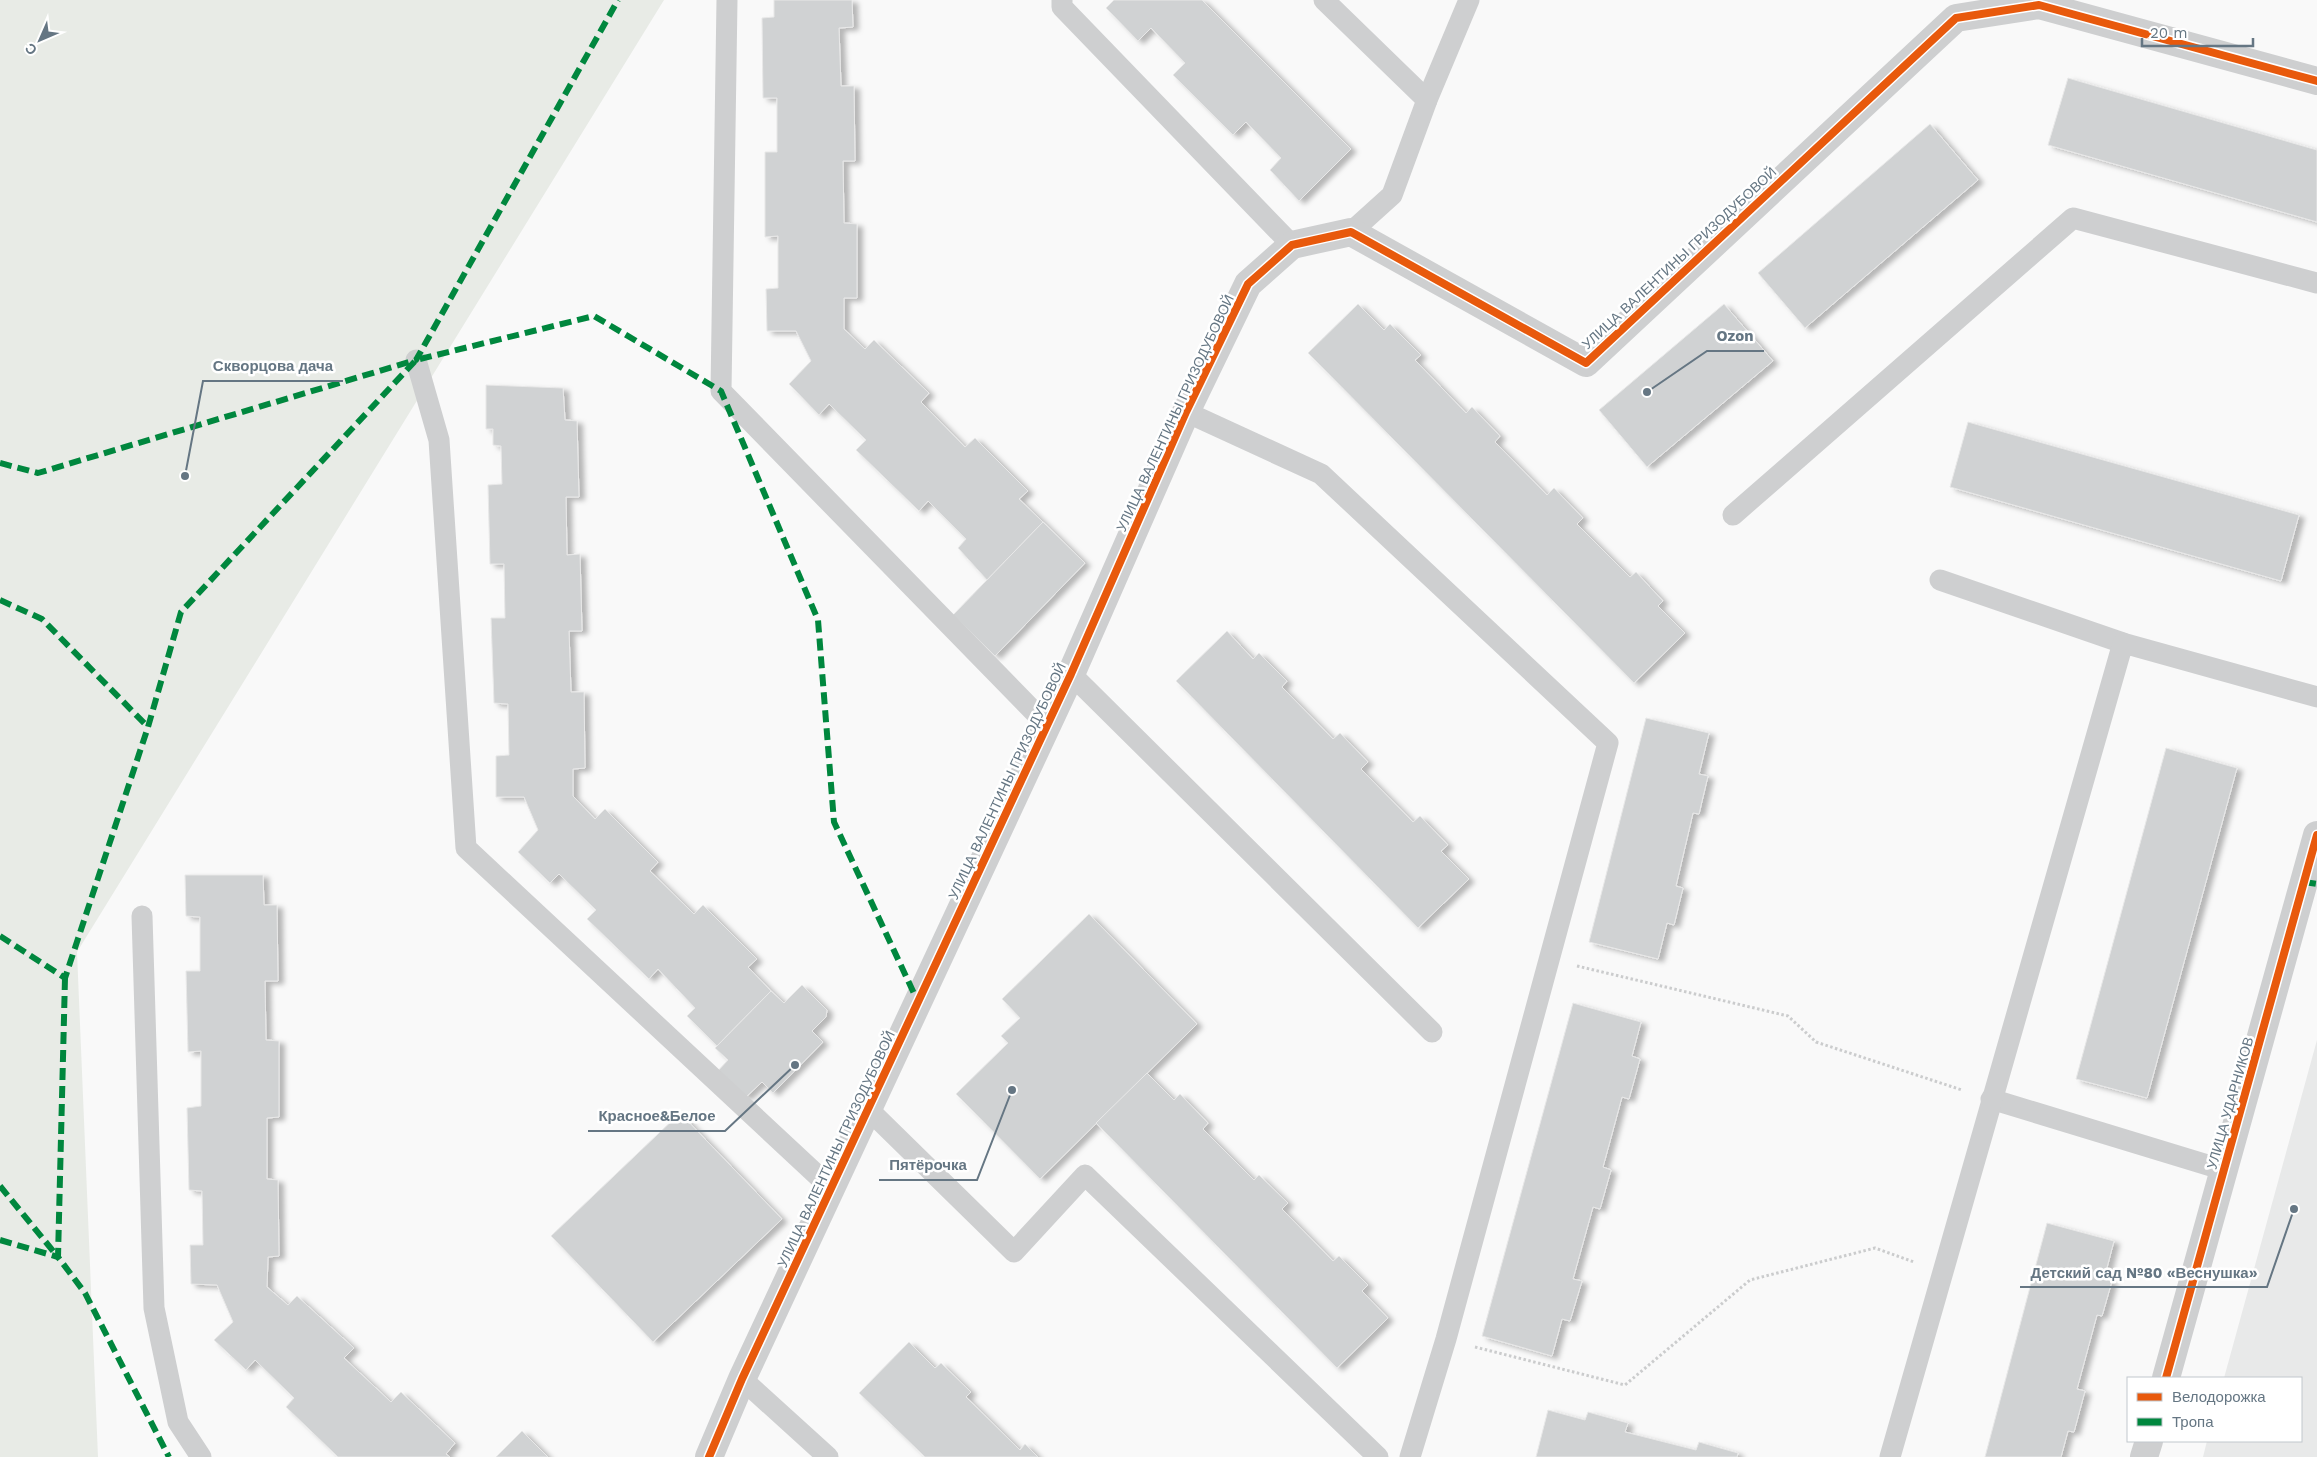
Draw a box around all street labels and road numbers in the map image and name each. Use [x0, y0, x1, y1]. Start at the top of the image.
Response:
street label: УЛИЦА ВАЛЕНТИНЫ ГРИЗОДУБОВОЙ [1578, 163, 1779, 352]
street label: УЛИЦА ВАЛЕНТИНЫ ГРИЗОДУБОВОЙ [1112, 292, 1237, 534]
street label: УЛИЦА ВАЛЕНТИНЫ ГРИЗОДУБОВОЙ [944, 660, 1069, 902]
street label: УЛИЦА ВАЛЕНТИНЫ ГРИЗОДУБОВОЙ [773, 1028, 898, 1270]
street label: УЛИЦА УДАРНИКОВ [2203, 1035, 2257, 1171]

